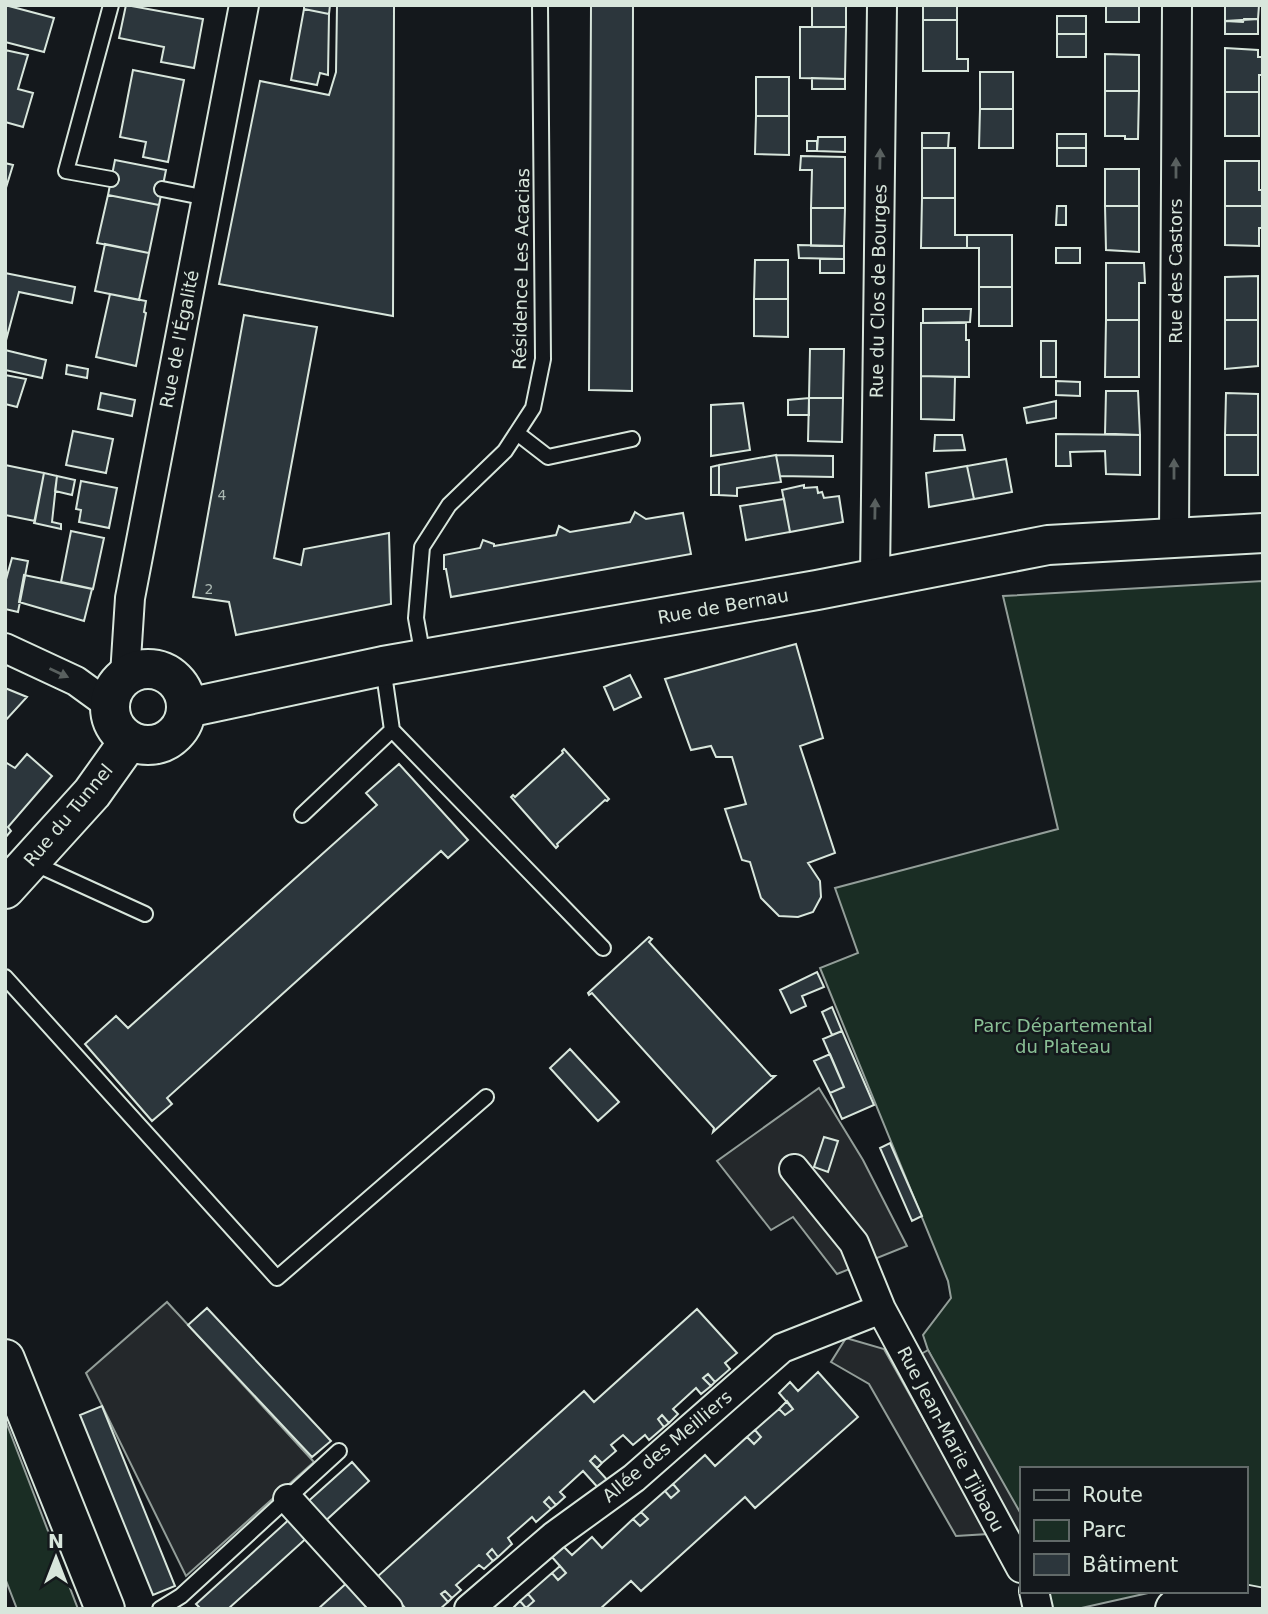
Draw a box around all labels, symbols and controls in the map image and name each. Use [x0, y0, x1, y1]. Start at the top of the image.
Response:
one-way arrow [874, 148, 886, 170]
one-way arrow [1170, 157, 1182, 179]
street label: Résidence Les Acacias [509, 168, 533, 370]
street label: Rue du Clos de Bourges [866, 184, 890, 398]
street label: Rue des Castors [1165, 198, 1186, 344]
street label: Rue de l'Égalité [155, 268, 203, 410]
one-way arrow [1168, 458, 1180, 480]
house number: 4 [218, 487, 227, 503]
one-way arrow [869, 498, 881, 520]
house number: 2 [205, 581, 213, 597]
street label: Rue de Bernau [656, 584, 790, 628]
one-way arrow [49, 667, 69, 679]
street label: Rue du Tunnel [19, 760, 117, 870]
park label: Parc Départemental du Plateau [973, 1015, 1153, 1057]
street label: Rue Jean-Marie Tjibaou [893, 1343, 1009, 1535]
street label: Allée des Meilliers [598, 1386, 736, 1506]
legend [1020, 1467, 1247, 1593]
text: Route [1082, 1483, 1143, 1507]
text: Parc [1082, 1518, 1126, 1542]
north arrow [21, 1523, 91, 1593]
text: N [48, 1530, 64, 1552]
text: Bâtiment [1082, 1553, 1178, 1577]

